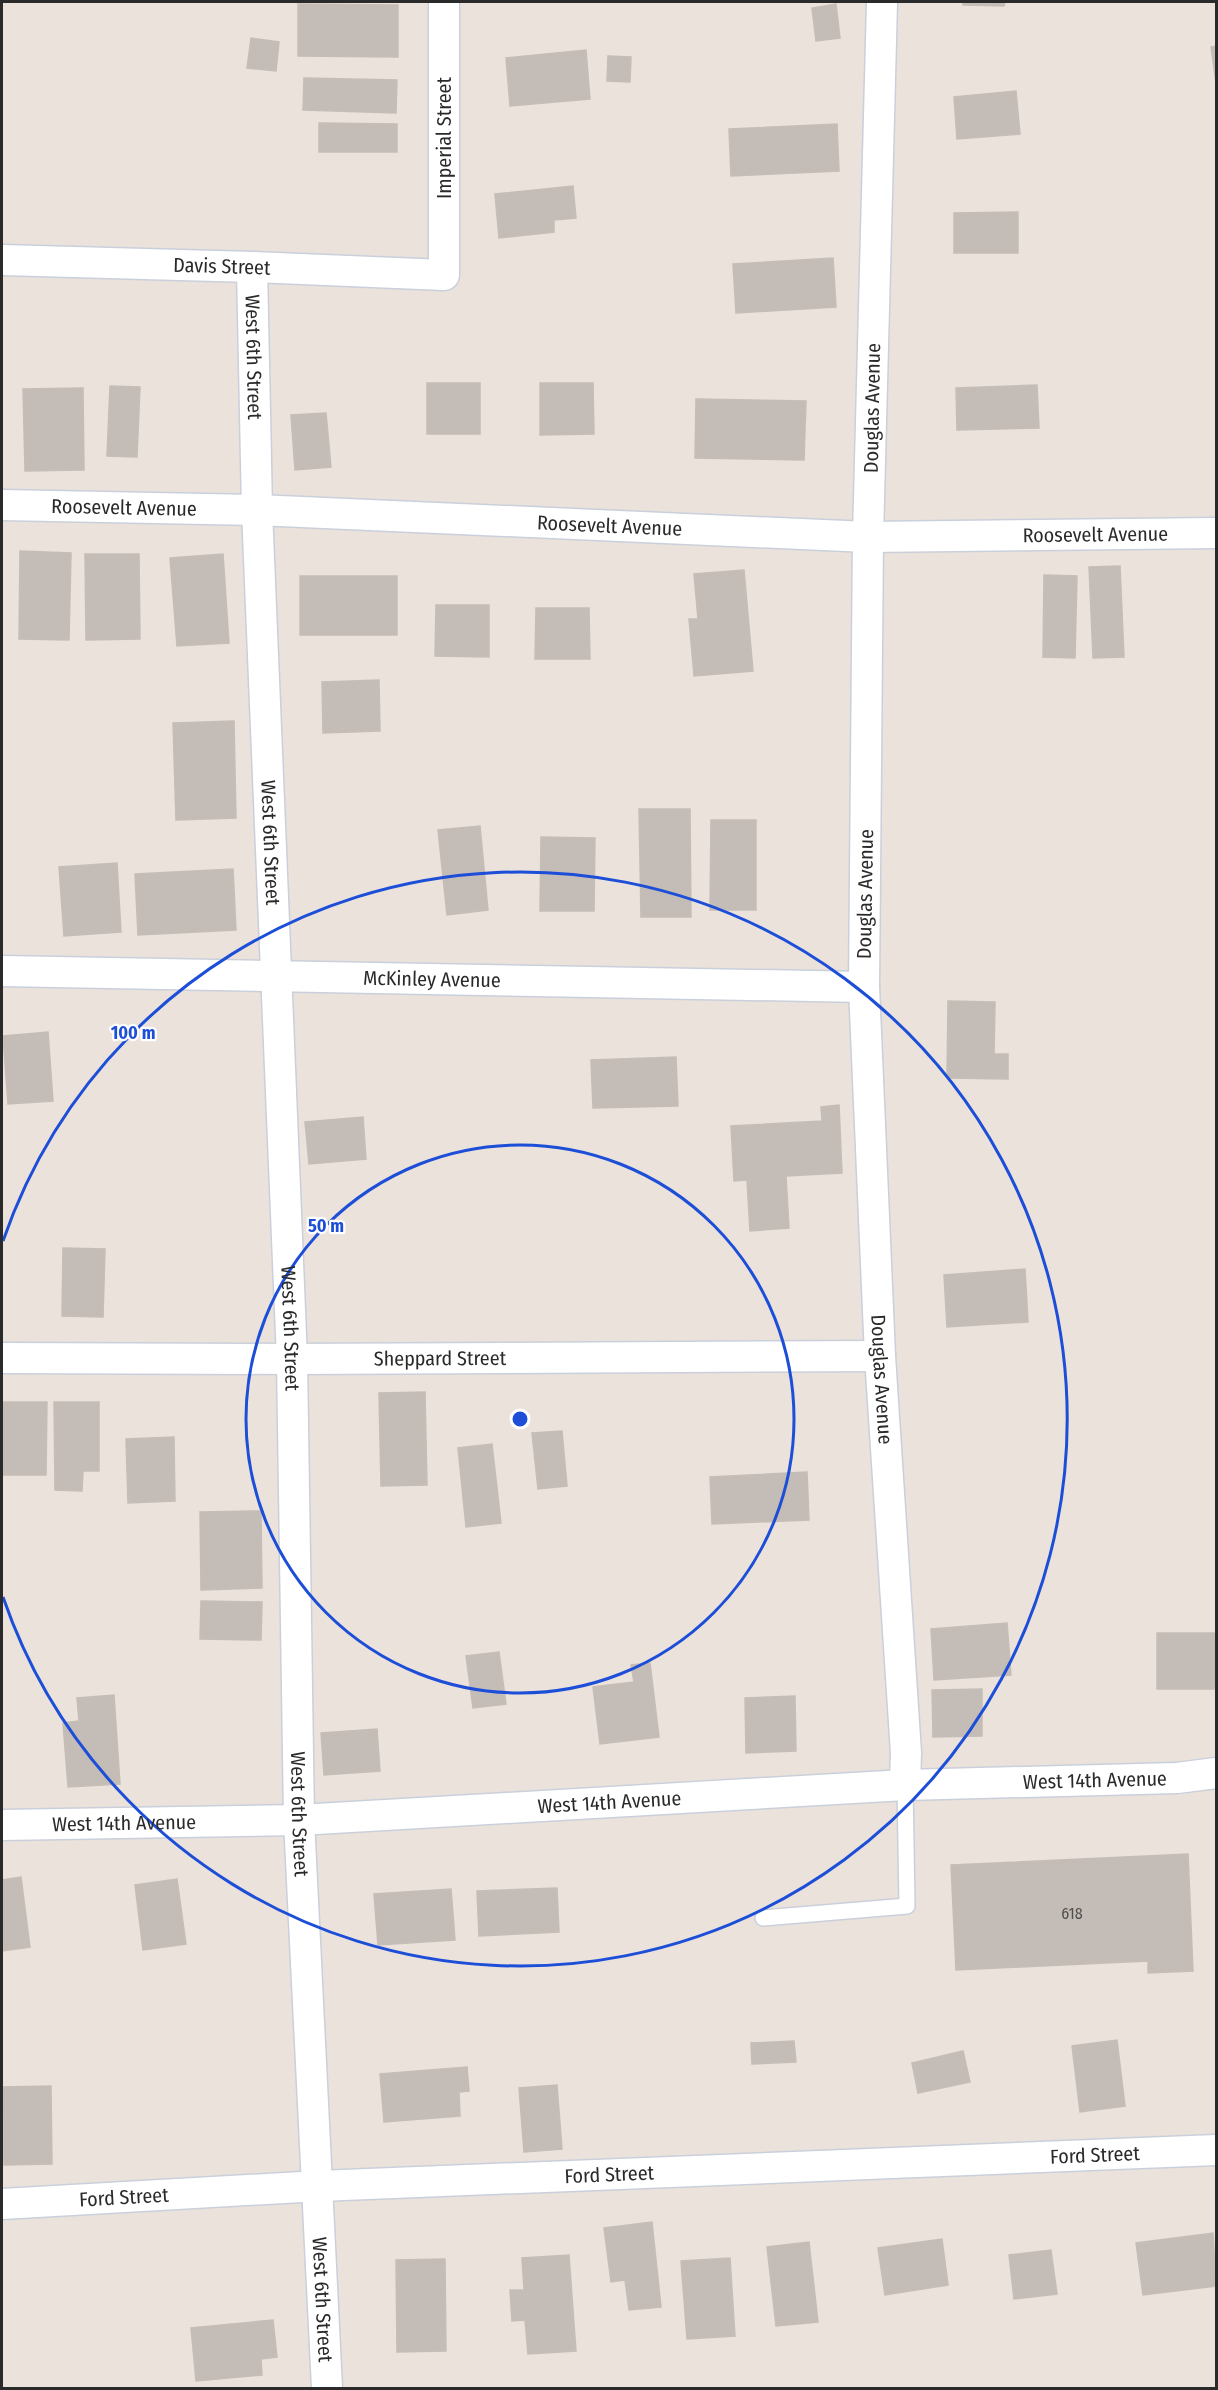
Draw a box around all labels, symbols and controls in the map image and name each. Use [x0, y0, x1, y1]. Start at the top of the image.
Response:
street label: Imperial Street [432, 77, 456, 199]
street label: Davis Street [173, 253, 272, 280]
street label: West 6th Street [241, 294, 267, 420]
street label: Douglas Avenue [859, 343, 885, 473]
street label: Roosevelt Avenue [51, 494, 197, 521]
street label: Roosevelt Avenue [536, 510, 683, 541]
street label: Roosevelt Avenue [1022, 522, 1168, 547]
street label: West 6th Street [256, 780, 285, 906]
street label: Douglas Avenue [852, 829, 878, 959]
street label: McKinley Avenue [363, 966, 501, 992]
text: 100 m [111, 1022, 155, 1044]
text: 50 m [308, 1215, 344, 1237]
street label: West 6th Street [276, 1265, 304, 1392]
street label: Douglas Avenue [866, 1314, 898, 1445]
street label: Sheppard Street [374, 1346, 507, 1371]
centre of rings [510, 1409, 530, 1429]
street label: West 6th Street [286, 1751, 314, 1878]
street label: West 14th Avenue [1023, 1766, 1167, 1794]
street label: West 14th Avenue [537, 1786, 682, 1818]
street label: West 14th Avenue [52, 1810, 196, 1836]
house number: 618 [1061, 1904, 1083, 1923]
street label: Ford Street [1050, 2141, 1141, 2169]
street label: Ford Street [564, 2161, 655, 2188]
street label: Ford Street [78, 2183, 170, 2212]
street label: West 6th Street [308, 2236, 338, 2363]

